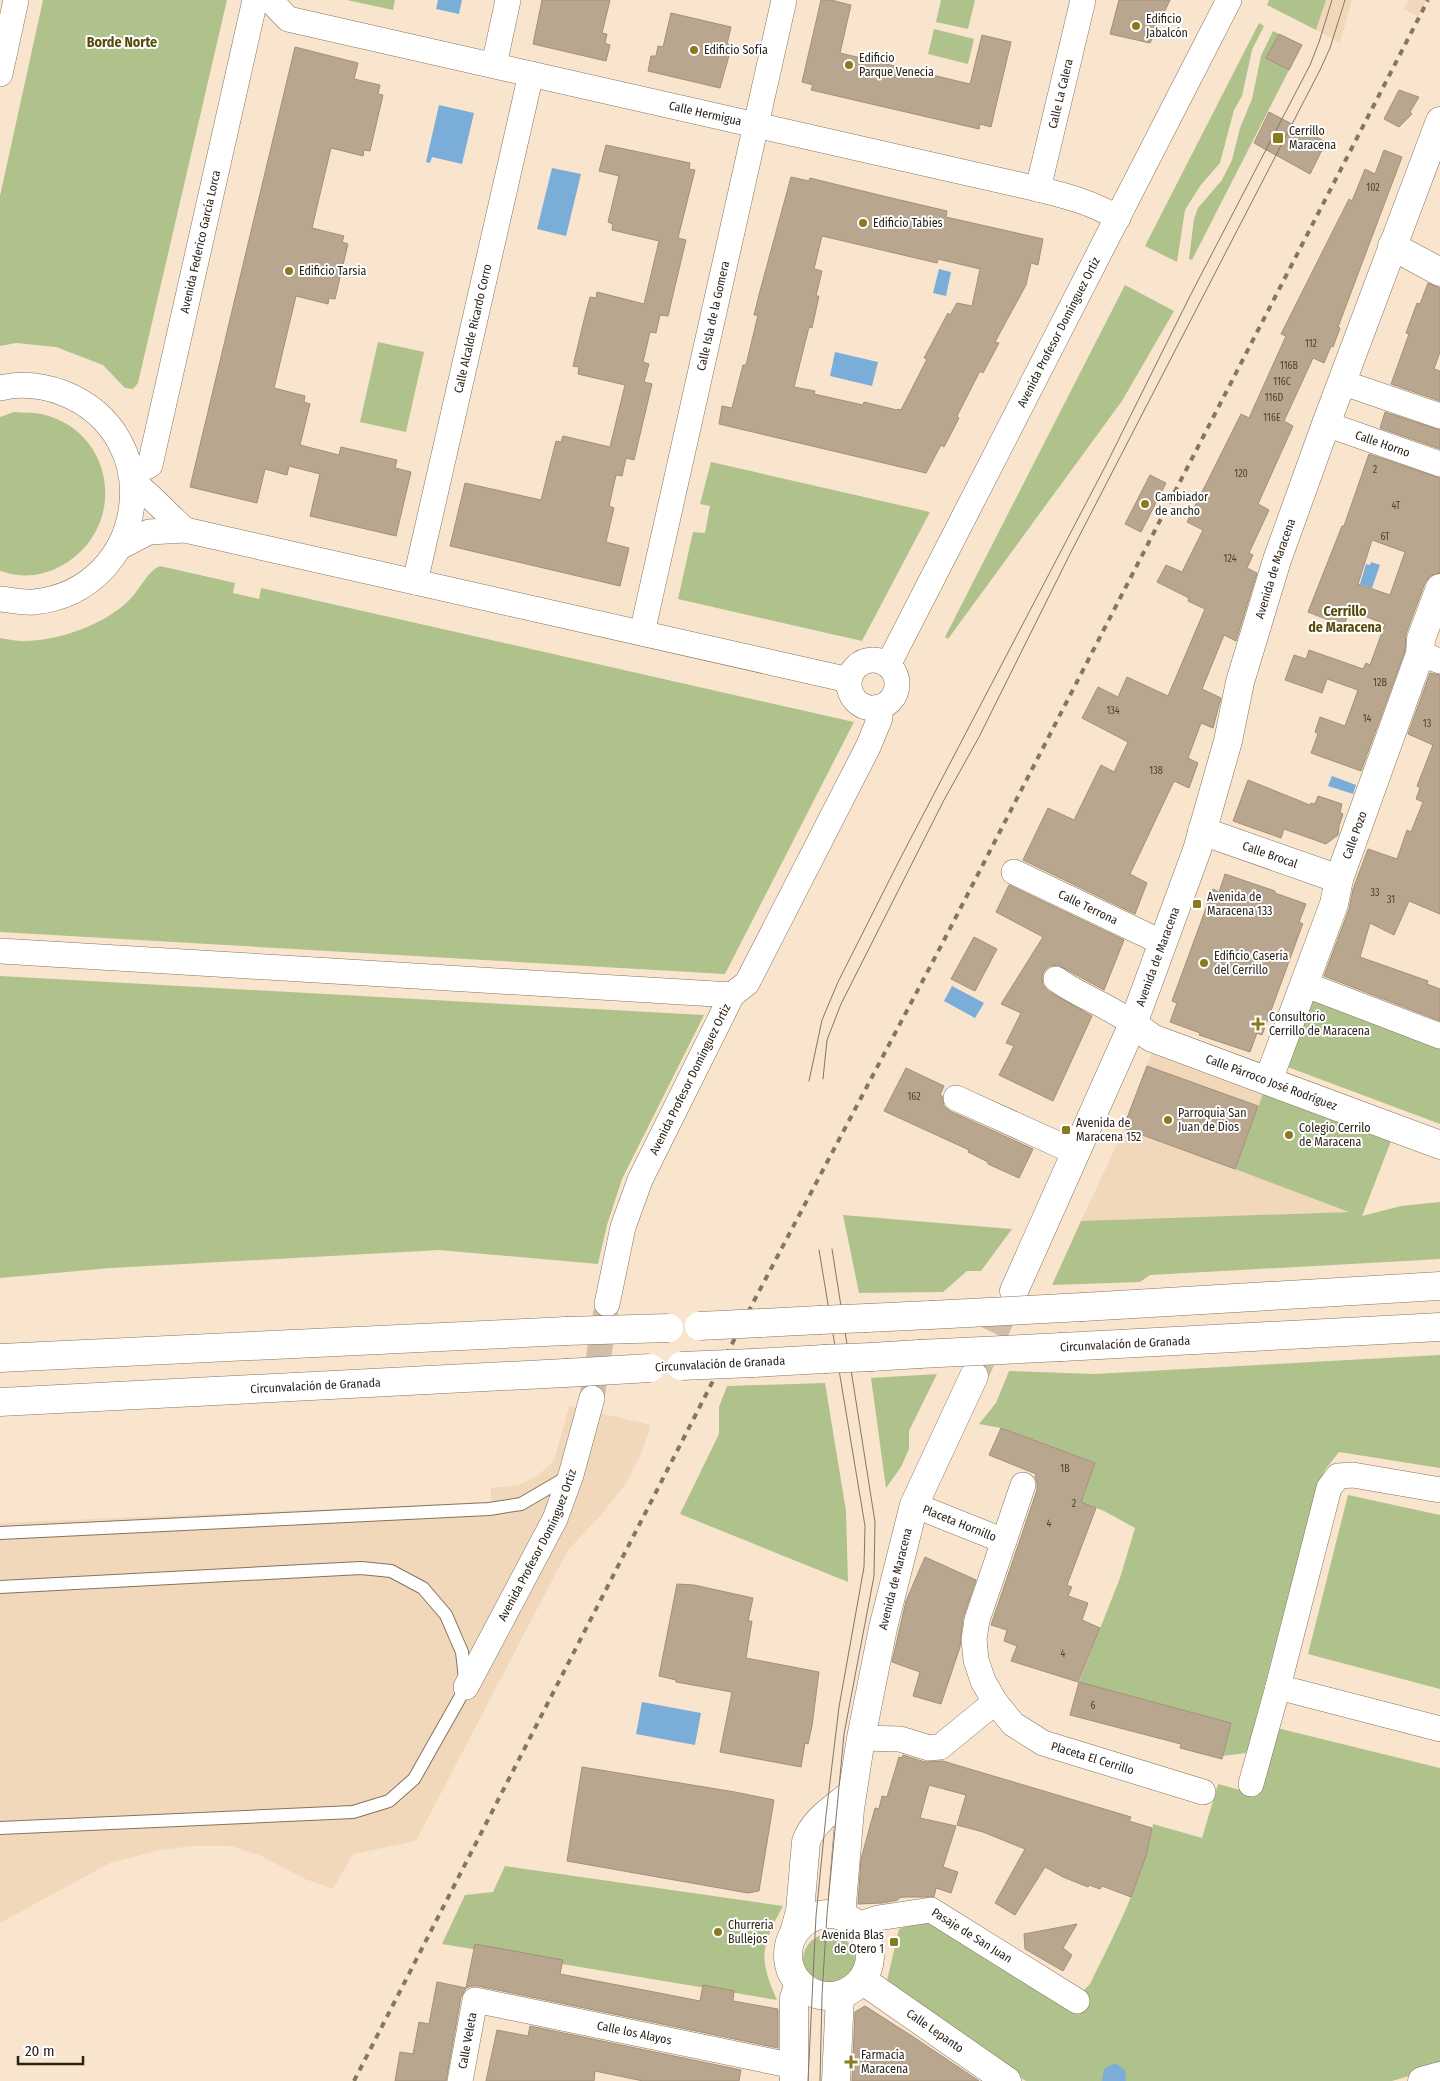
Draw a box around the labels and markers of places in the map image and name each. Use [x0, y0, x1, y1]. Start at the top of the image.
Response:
place label: Edificio Jabalcón [1146, 12, 1188, 40]
marker: Edificio Jabalcón [1130, 20, 1142, 32]
place label: Edificio Sofía [704, 43, 768, 57]
marker: Edificio Sofía [688, 44, 700, 56]
place label: Edificio Parque Venecia [859, 51, 934, 79]
marker: Edificio Parque Venecia [843, 59, 855, 71]
place label: Cerrillo Maracena [1289, 124, 1336, 152]
marker: Cerrillo Maracena [1271, 131, 1285, 145]
place label: Edificio Tabies [873, 216, 943, 230]
marker: Edificio Tabies [857, 217, 869, 229]
place label: Edificio Tarsia [299, 264, 366, 278]
marker: Edificio Tarsia [283, 265, 295, 277]
place label: Cambiador de ancho [1155, 490, 1209, 518]
marker: Cambiador de ancho [1139, 498, 1151, 510]
place label: Avenida de Maracena 133 [1207, 890, 1272, 918]
marker: Avenida de Maracena 133 [1191, 898, 1203, 910]
place label: Edificio Casería del Cerrillo [1214, 949, 1288, 977]
marker: Edificio Casería del Cerrillo [1198, 957, 1210, 969]
place label: Consultorio Cerrillo de Maracena [1269, 1010, 1370, 1038]
marker: Consultorio Cerrillo de Maracena [1251, 1017, 1265, 1031]
place label: Parroquia San Juan de Dios [1178, 1106, 1246, 1134]
marker: Parroquia San Juan de Dios [1162, 1114, 1174, 1126]
place label: Avenida de Maracena 152 [1076, 1116, 1141, 1144]
place label: Colegio Cerrilo de Maracena [1299, 1121, 1371, 1149]
marker: Avenida de Maracena 152 [1060, 1124, 1072, 1136]
marker: Colegio Cerrilo de Maracena [1283, 1129, 1295, 1141]
place label: Churreria Bullejos [728, 1918, 774, 1946]
marker: Churreria Bullejos [712, 1926, 724, 1938]
place label: Avenida Blas de Otero 1 [821, 1928, 884, 1956]
marker: Avenida Blas de Otero 1 [888, 1936, 900, 1948]
place label: Farmacia Maracena [861, 2048, 908, 2076]
marker: Farmacia Maracena [845, 2056, 857, 2068]

